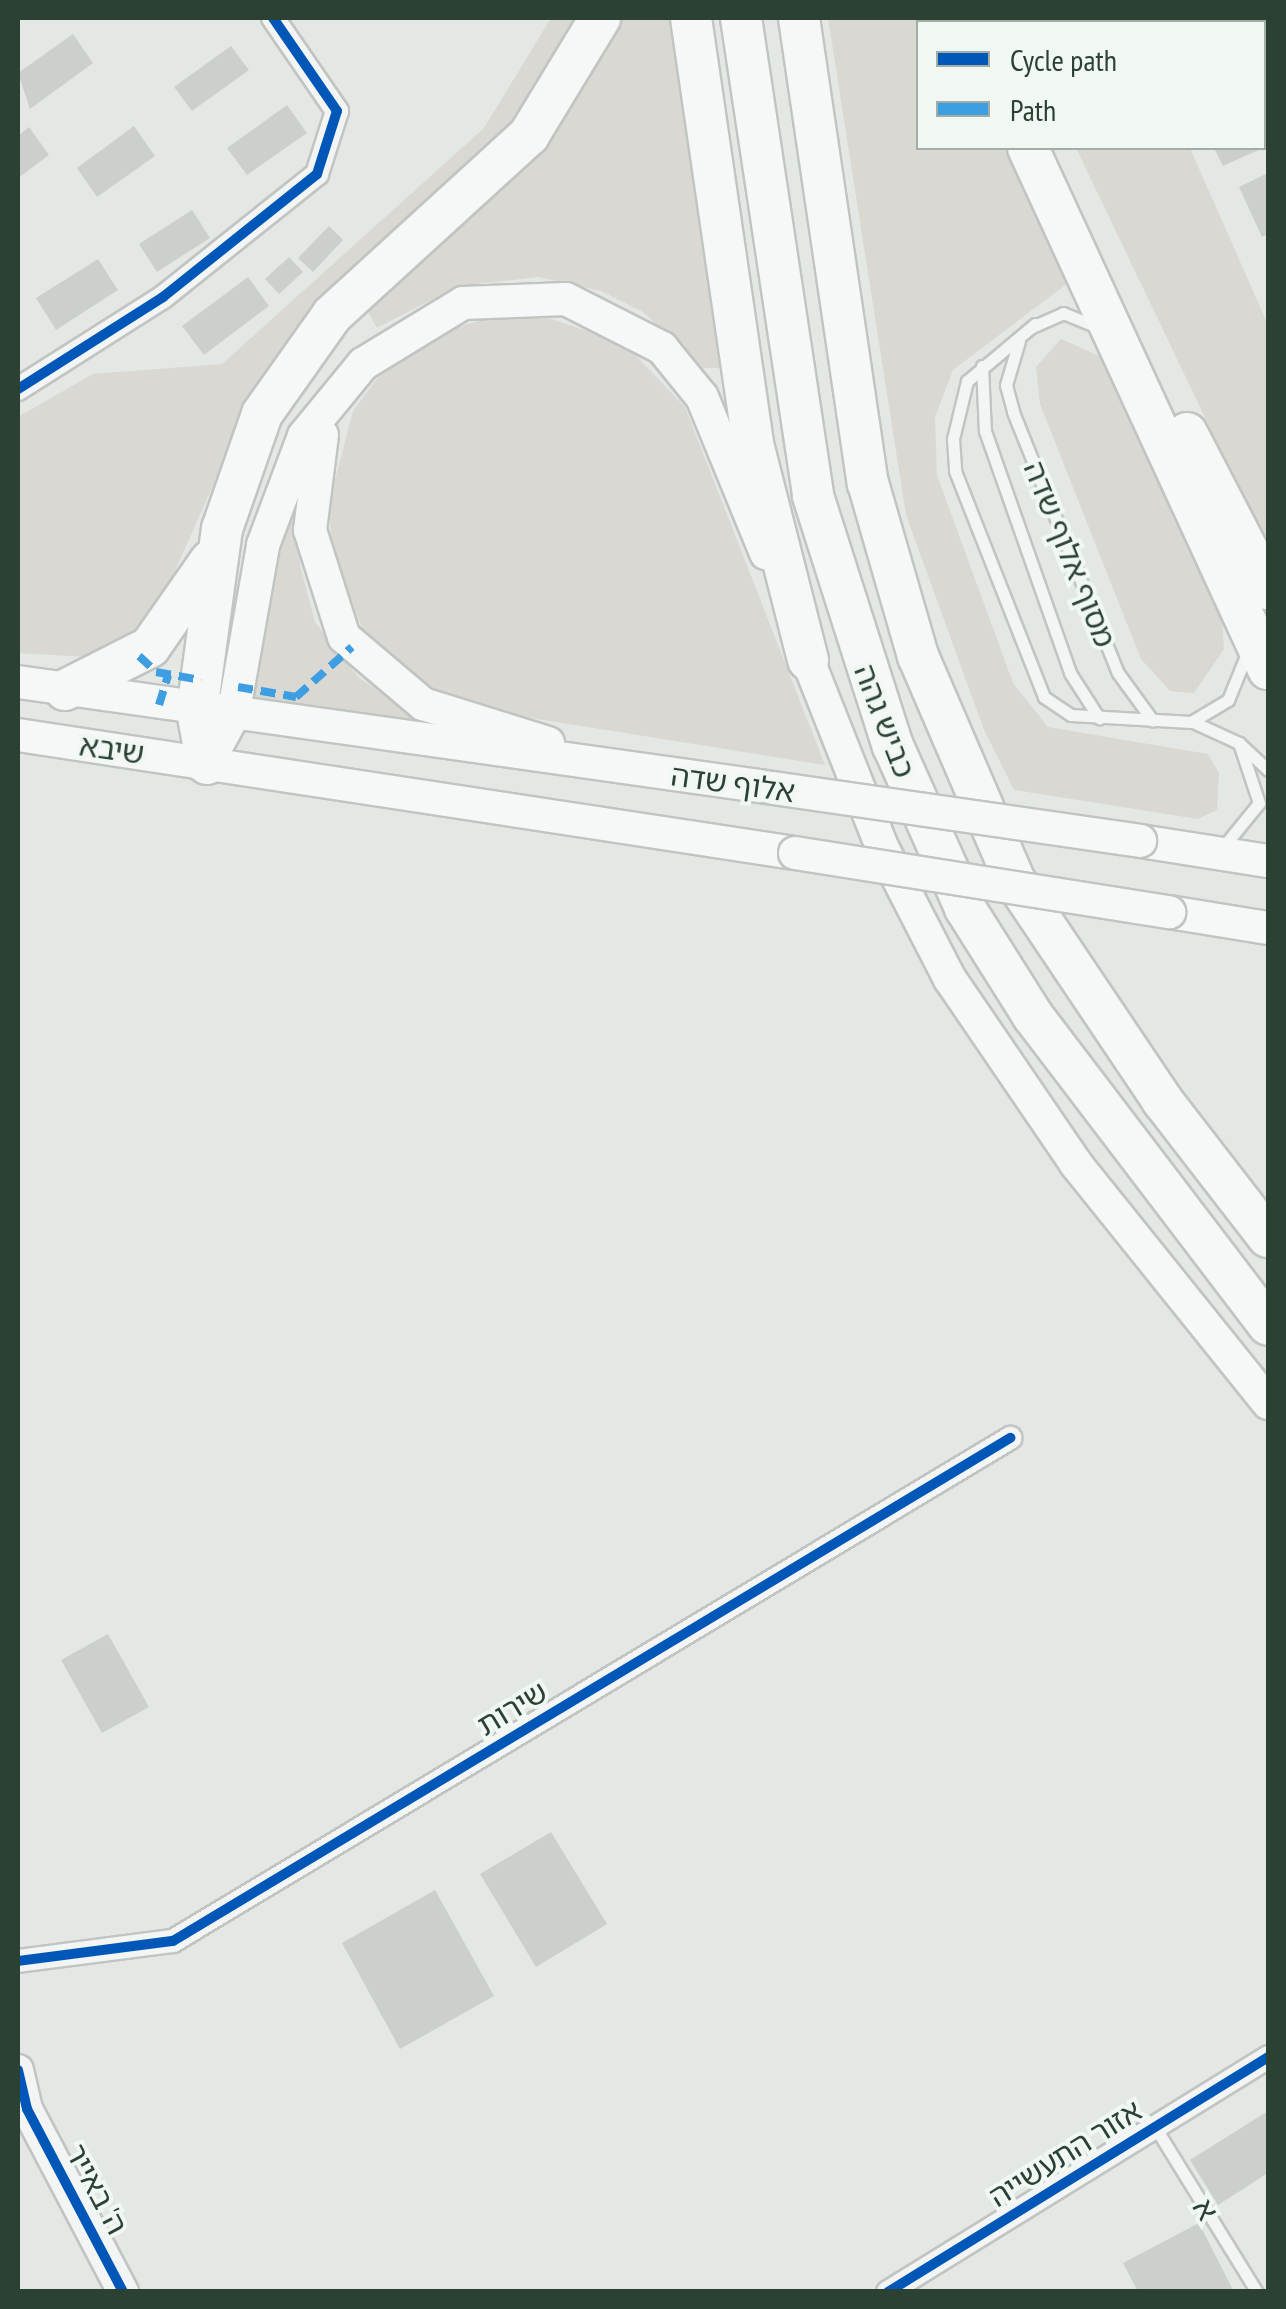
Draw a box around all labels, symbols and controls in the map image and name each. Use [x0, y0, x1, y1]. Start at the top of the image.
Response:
legend [916, 20, 1266, 150]
text: Cycle path [1010, 40, 1117, 79]
text: Path [1010, 90, 1056, 129]
street label: מסוף אלוף שדה [1016, 456, 1124, 652]
street label: כביש גהה [847, 659, 923, 783]
street label: שיבא [77, 727, 147, 771]
street label: אלוף שדה [669, 756, 797, 810]
street label: שירות [470, 1673, 554, 1743]
street label: אזור התעשייה [982, 2092, 1148, 2214]
street label: ה' באייר [58, 2137, 136, 2241]
street label: א [1186, 2191, 1226, 2227]

